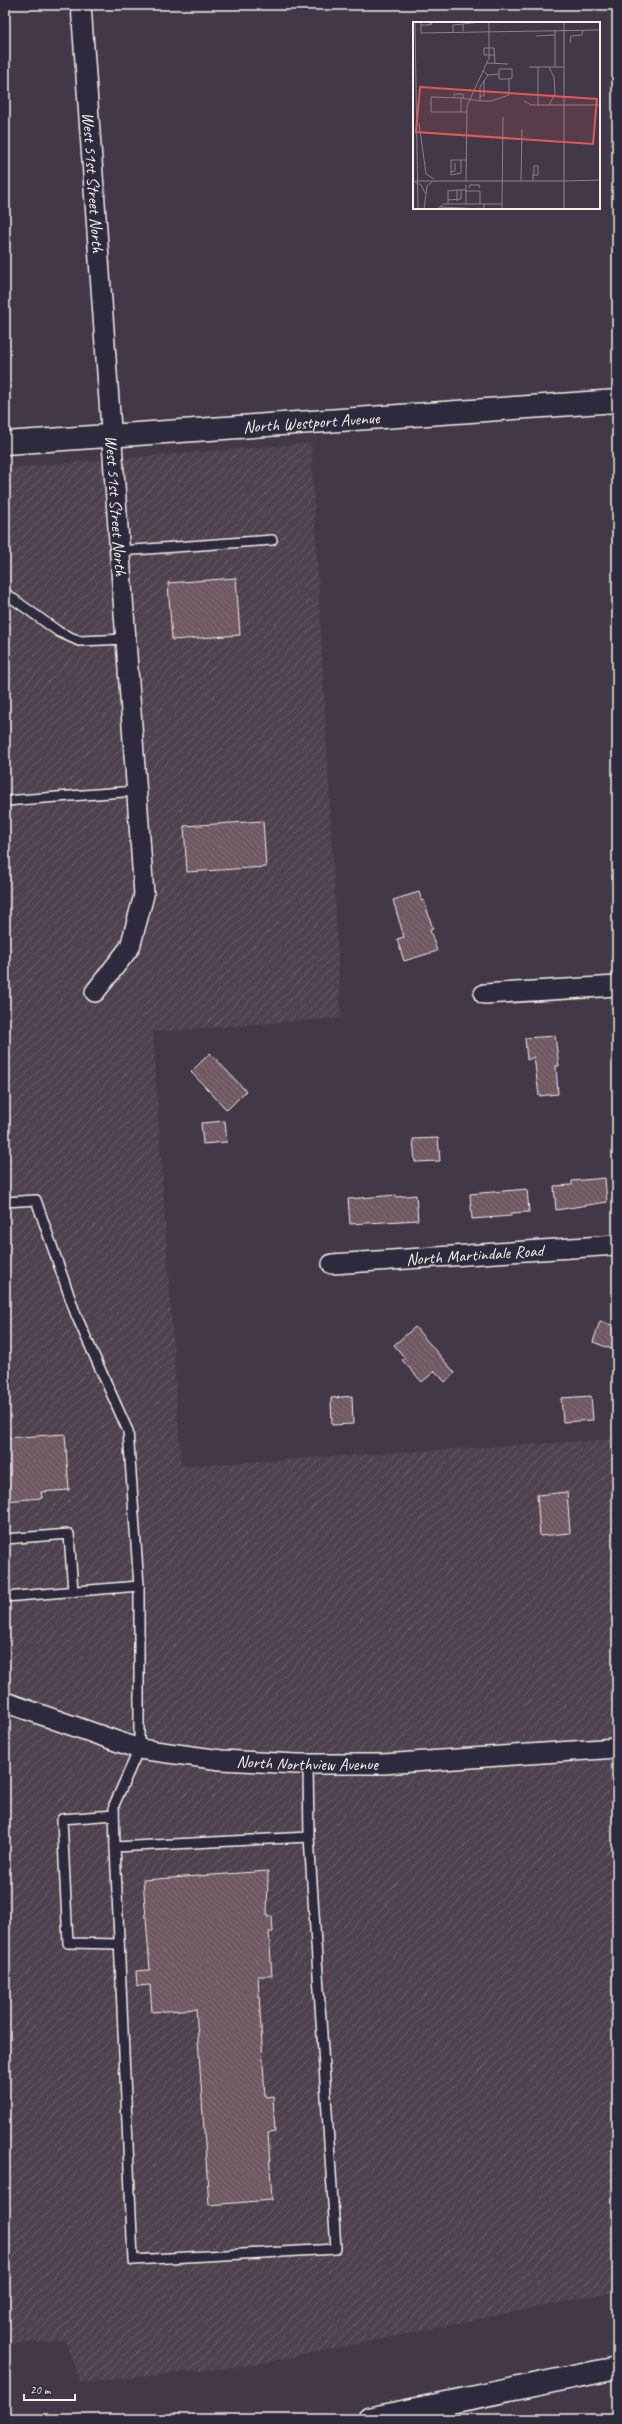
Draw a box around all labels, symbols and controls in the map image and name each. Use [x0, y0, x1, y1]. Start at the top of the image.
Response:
inset map [413, 22, 600, 209]
street label: West 51st Street North [78, 112, 109, 255]
street label: North Westport Avenue [242, 407, 382, 438]
street label: West 51st Street North [100, 435, 131, 578]
street label: North Martindale Road [406, 1240, 546, 1270]
street label: North Northview Avenue [236, 1751, 379, 1775]
scale bar [24, 2376, 75, 2402]
text: 20 m [30, 2382, 52, 2398]

